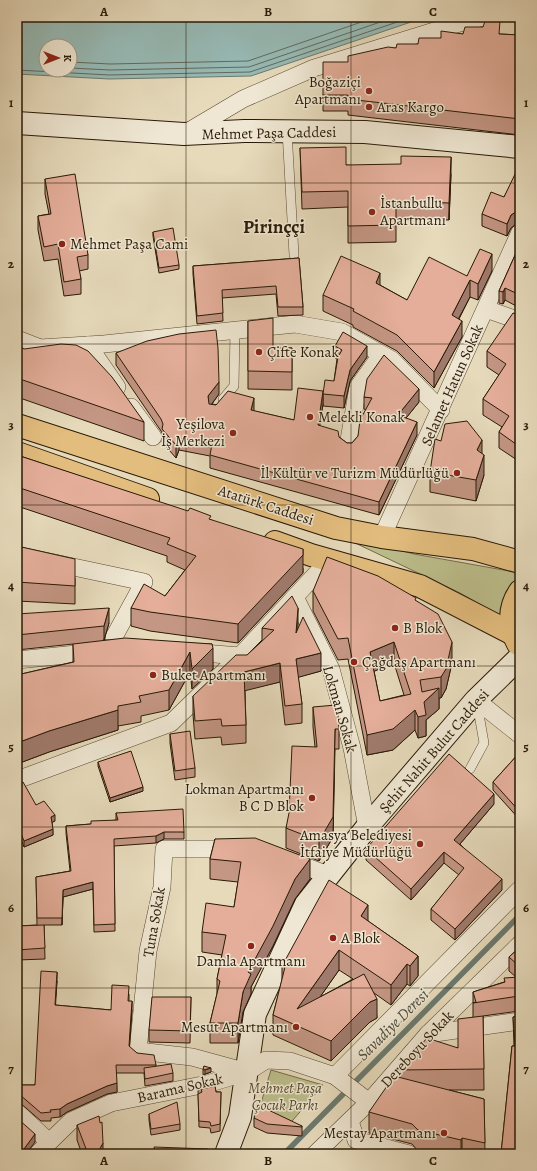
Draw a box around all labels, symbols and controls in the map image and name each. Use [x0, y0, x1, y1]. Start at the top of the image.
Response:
text: A [99, 3, 109, 20]
text: B [264, 3, 272, 20]
text: C [429, 3, 437, 20]
north arrow [38, 38, 78, 78]
text: K [60, 54, 75, 62]
place label: Boğaziçi Apartmanı [294, 72, 361, 109]
marker: Boğaziçi Apartmanı [364, 86, 374, 96]
text: 1 [9, 94, 14, 111]
text: 1 [524, 94, 529, 111]
place label: Aras Kargo [376, 97, 444, 117]
marker: Aras Kargo [364, 102, 374, 112]
street label: Mehmet Paşa Caddesi [201, 122, 337, 144]
place label: İstanbullu Apartmanı [379, 193, 446, 230]
marker: İstanbullu Apartmanı [367, 207, 377, 217]
district label: Pirinççi [243, 214, 306, 240]
place label: Mehmet Paşa Cami [70, 234, 188, 254]
marker: Mehmet Paşa Cami [57, 239, 67, 249]
text: 2 [8, 255, 15, 272]
text: 2 [523, 255, 530, 272]
street label: Selamet Hatun Sokak [416, 321, 488, 449]
place label: Çifte Konak [267, 342, 339, 362]
marker: Çifte Konak [254, 347, 264, 357]
place label: Melekli Konak [318, 407, 405, 427]
marker: Melekli Konak [305, 412, 315, 422]
place label: Yeşilova İş Merkezi [161, 414, 225, 451]
text: 3 [8, 416, 14, 433]
text: 3 [523, 416, 529, 433]
marker: Yeşilova İş Merkezi [228, 428, 238, 438]
place label: İl Kültür ve Turizm Müdürlüğü [260, 463, 450, 483]
marker: İl Kültür ve Turizm Müdürlüğü [452, 468, 462, 478]
street label: Atatürk Caddesi [215, 480, 316, 530]
text: 4 [8, 577, 14, 594]
text: 4 [523, 577, 529, 594]
place label: B Blok [403, 618, 443, 638]
marker: B Blok [390, 623, 400, 633]
place label: Çağdaş Apartmanı [362, 652, 476, 672]
marker: Çağdaş Apartmanı [349, 657, 359, 667]
street label: Lokman Sokak [318, 663, 362, 755]
place label: Buket Apartmanı [161, 665, 266, 685]
marker: Buket Apartmanı [148, 670, 158, 680]
street label: Şehit Nahit Bulut Caddesi [374, 685, 494, 817]
text: 5 [8, 738, 14, 755]
text: 5 [523, 738, 529, 755]
place label: Lokman Apartmanı B C D Blok [185, 779, 305, 816]
marker: Lokman Apartmanı B C D Blok [307, 793, 317, 803]
place label: Amasya Belediyesi İtfaiye Müdürlüğü [299, 825, 413, 862]
marker: Amasya Belediyesi İtfaiye Müdürlüğü [415, 839, 425, 849]
street label: Tuna Sokak [138, 885, 170, 959]
text: 6 [8, 899, 14, 916]
text: 6 [523, 899, 529, 916]
place label: A Blok [340, 928, 381, 948]
marker: A Blok [328, 933, 338, 943]
marker: Damla Apartmanı [246, 941, 256, 951]
place label: Damla Apartmanı [196, 951, 306, 971]
water label: Savadiye Deresi [352, 984, 434, 1066]
street label: Dereboyu Sokak [376, 1006, 458, 1092]
place label: Mesut Apartmanı [181, 1017, 288, 1037]
marker: Mesut Apartmanı [291, 1022, 301, 1032]
text: 7 [8, 1060, 14, 1077]
text: 7 [523, 1060, 529, 1077]
street label: Barama Sokak [135, 1068, 225, 1108]
park label: Mehmet Paşa Çocuk Parkı [248, 1078, 322, 1115]
place label: Mestay Apartmanı [324, 1123, 436, 1143]
marker: Mestay Apartmanı [439, 1128, 449, 1138]
text: A [99, 1152, 109, 1169]
text: B [264, 1152, 272, 1169]
text: C [429, 1152, 437, 1169]

